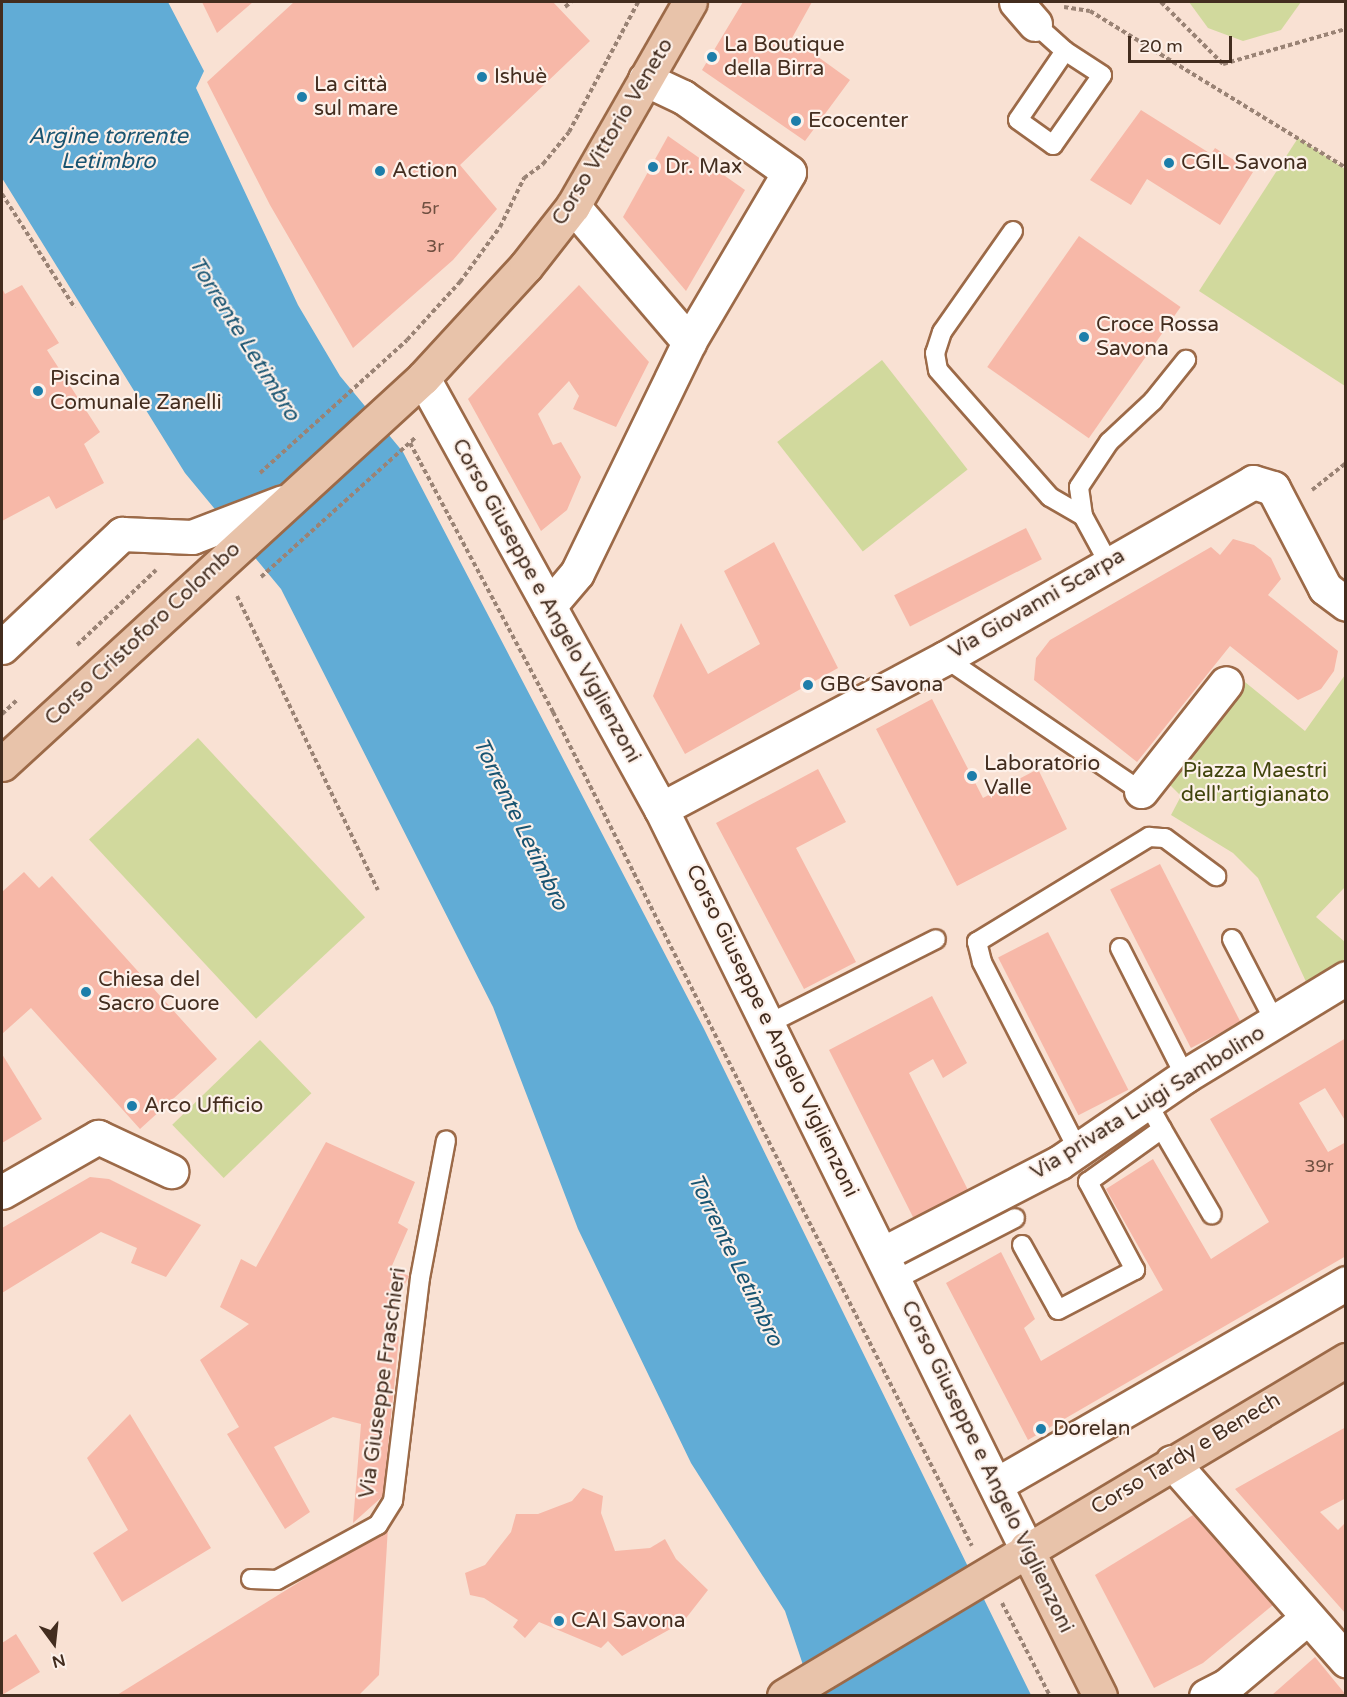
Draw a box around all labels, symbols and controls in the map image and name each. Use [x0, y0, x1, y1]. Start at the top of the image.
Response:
scale bar [1131, 24, 1234, 62]
place label: La Boutique della Birra [724, 32, 845, 82]
street label: Corso Vittorio Veneto [547, 34, 679, 230]
text: 20 m [1139, 35, 1183, 57]
marker: La Boutique della Birra [705, 50, 719, 64]
place label: Ishuè [494, 64, 547, 90]
marker: Ishuè [475, 70, 489, 84]
place label: La città sul mare [314, 72, 398, 122]
marker: La città sul mare [295, 90, 309, 104]
place label: Ecocenter [808, 108, 908, 134]
marker: Ecocenter [789, 114, 803, 128]
water label: Argine torrente Letimbro [28, 123, 188, 174]
place label: CGIL Savona [1181, 150, 1308, 176]
place label: Dr. Max [665, 154, 742, 180]
marker: CGIL Savona [1162, 156, 1176, 170]
place label: Action [392, 158, 457, 184]
marker: Dr. Max [646, 160, 660, 174]
marker: Action [373, 164, 387, 178]
house number: 5r [421, 197, 439, 219]
house number: 3r [426, 235, 444, 257]
water label: Torrente Letimbro [183, 252, 305, 426]
place label: Croce Rossa Savona [1096, 312, 1219, 362]
marker: Croce Rossa Savona [1077, 330, 1091, 344]
place label: Piscina Comunale Zanelli [50, 366, 222, 416]
marker: Piscina Comunale Zanelli [31, 384, 45, 398]
street label: Corso Giuseppe e Angelo Viglienzoni [446, 435, 646, 767]
street label: Corso Cristoforo Colombo [40, 537, 246, 731]
street label: Via Giovanni Scarpa [945, 543, 1129, 665]
place label: GBC Savona [820, 672, 943, 698]
marker: GBC Savona [801, 678, 815, 692]
water label: Torrente Letimbro [467, 734, 573, 914]
place label: Laboratorio Valle [984, 751, 1100, 801]
park label: Piazza Maestri dell'artigianato [1181, 758, 1329, 808]
marker: Laboratorio Valle [965, 769, 979, 783]
street label: Corso Giuseppe e Angelo Viglienzoni [680, 861, 864, 1201]
place label: Chiesa del Sacro Cuore [98, 967, 219, 1017]
marker: Chiesa del Sacro Cuore [79, 985, 93, 999]
street label: Via privata Luigi Sambolino [1026, 1020, 1270, 1186]
place label: Arco Ufficio [144, 1093, 263, 1119]
marker: Arco Ufficio [125, 1099, 139, 1113]
house number: 39r [1304, 1155, 1334, 1177]
water label: Torrente Letimbro [682, 1170, 788, 1350]
street label: Via Giuseppe Fraschieri [354, 1266, 412, 1500]
street label: Corso Giuseppe e Angelo Viglienzoni [895, 1297, 1079, 1637]
street label: Corso Tardy e Benech [1087, 1387, 1285, 1521]
place label: Dorelan [1053, 1416, 1131, 1442]
marker: Dorelan [1034, 1422, 1048, 1436]
place label: CAI Savona [571, 1608, 686, 1634]
north arrow [24, 1613, 84, 1673]
marker: CAI Savona [552, 1614, 566, 1628]
text: N [50, 1649, 67, 1672]

